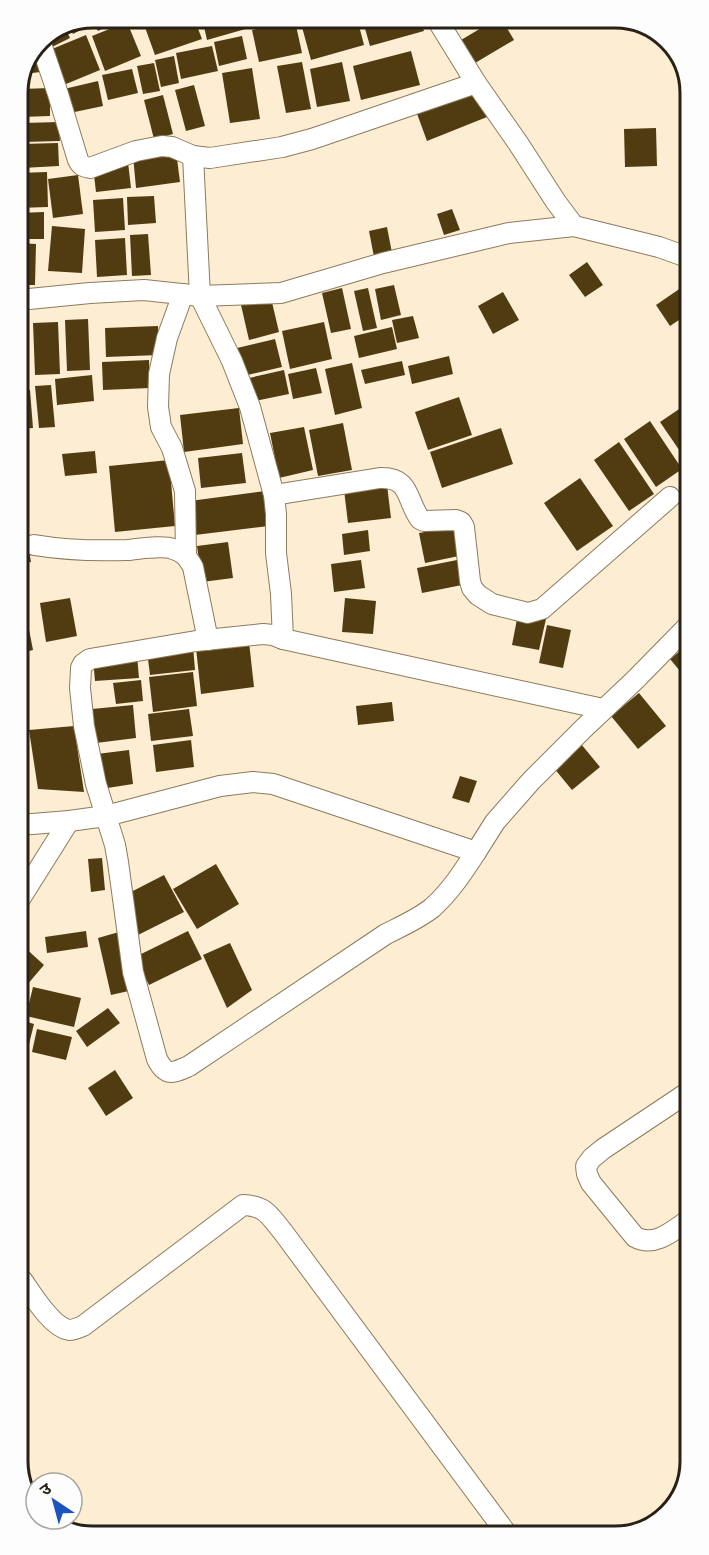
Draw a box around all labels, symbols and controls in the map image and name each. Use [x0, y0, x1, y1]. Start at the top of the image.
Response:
north arrow [24, 1471, 84, 1531]
text: उ [36, 1478, 56, 1501]

